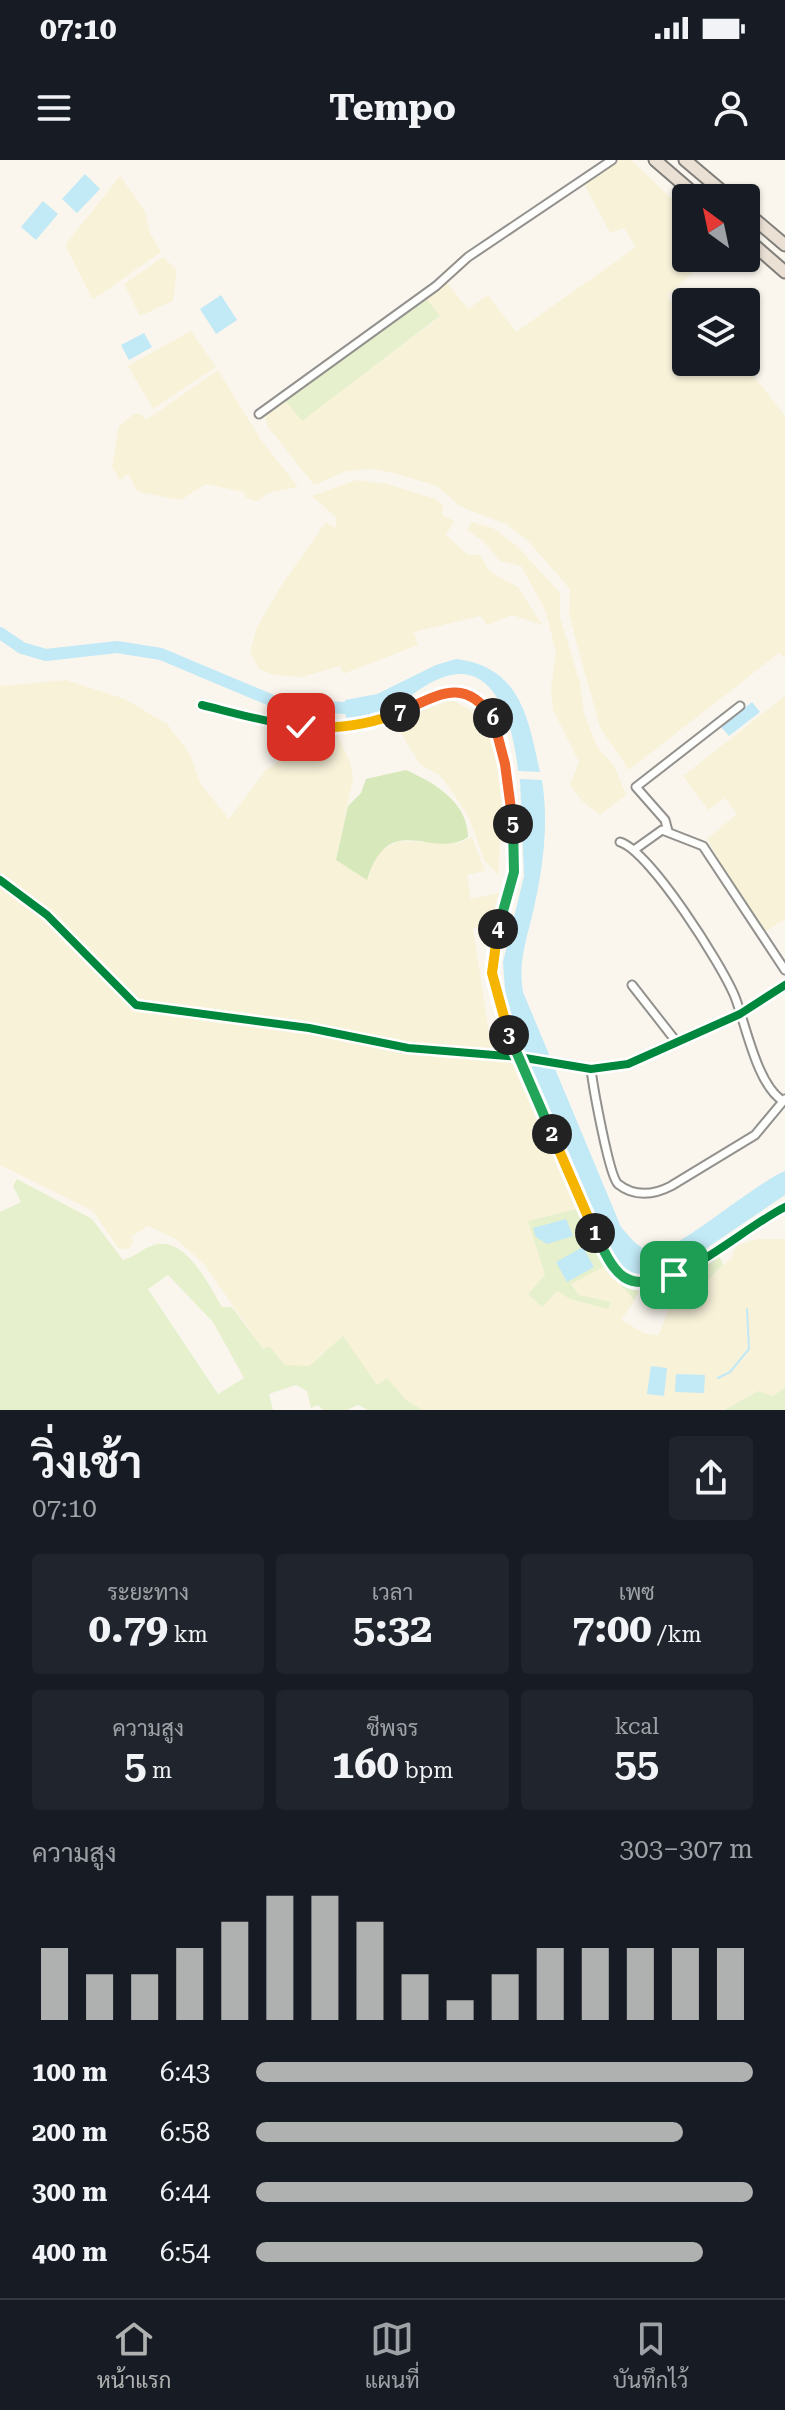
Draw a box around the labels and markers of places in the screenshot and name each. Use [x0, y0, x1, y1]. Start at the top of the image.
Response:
pin: 7 [380, 692, 420, 732]
pin [267, 693, 335, 761]
pin: 6 [473, 698, 513, 738]
pin: 5 [493, 804, 533, 844]
pin: 4 [478, 909, 518, 949]
pin: 3 [489, 1015, 529, 1055]
pin: 2 [532, 1114, 572, 1154]
pin: 1 [575, 1213, 615, 1253]
pin [640, 1241, 708, 1309]

